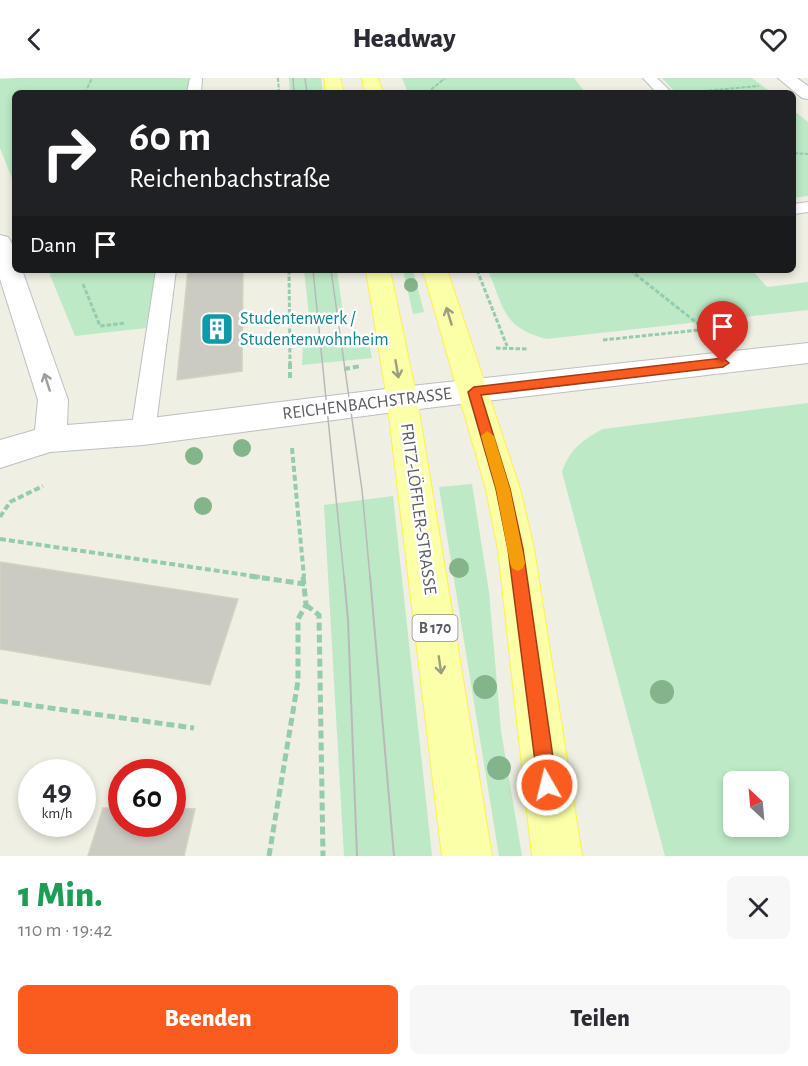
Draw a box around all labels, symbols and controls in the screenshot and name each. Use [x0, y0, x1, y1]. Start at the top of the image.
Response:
icon: back [18, 23, 51, 56]
icon: heart [757, 23, 790, 56]
text: Headway [352, 25, 456, 52]
icon: right [30, 114, 108, 192]
text: 60 m [129, 116, 211, 158]
text: Reichenbachstraße [129, 165, 331, 192]
icon: arrive [89, 228, 122, 261]
text: Dann [30, 234, 77, 256]
pin [697, 301, 748, 363]
one-way arrow [443, 307, 454, 326]
place label: Studentenwerk / Studentenwohnheim [240, 310, 389, 349]
icon: arrive [706, 310, 739, 343]
building icon: Studentenwerk / Studentenwohnheim [199, 311, 235, 347]
one-way arrow [392, 358, 403, 378]
one-way arrow [41, 373, 52, 392]
street label: REICHENBACHSTRASSE [281, 385, 453, 423]
street label: FRITZ-LÖFFLER-STRASSE [397, 422, 441, 596]
road number: B 170 [412, 615, 458, 641]
one-way arrow [434, 655, 445, 674]
position arrow [515, 753, 579, 817]
speed limit sign: 60 [108, 759, 186, 837]
north arrow [723, 771, 789, 837]
map controls [723, 771, 789, 837]
text: 49 [42, 776, 72, 806]
text: km/h [42, 806, 72, 821]
button: close [727, 876, 790, 939]
text: 1 Min. [18, 877, 103, 913]
text: 110 m · 19:42 [18, 920, 112, 940]
button: Beenden [18, 985, 398, 1054]
button: Teilen [410, 985, 790, 1054]

